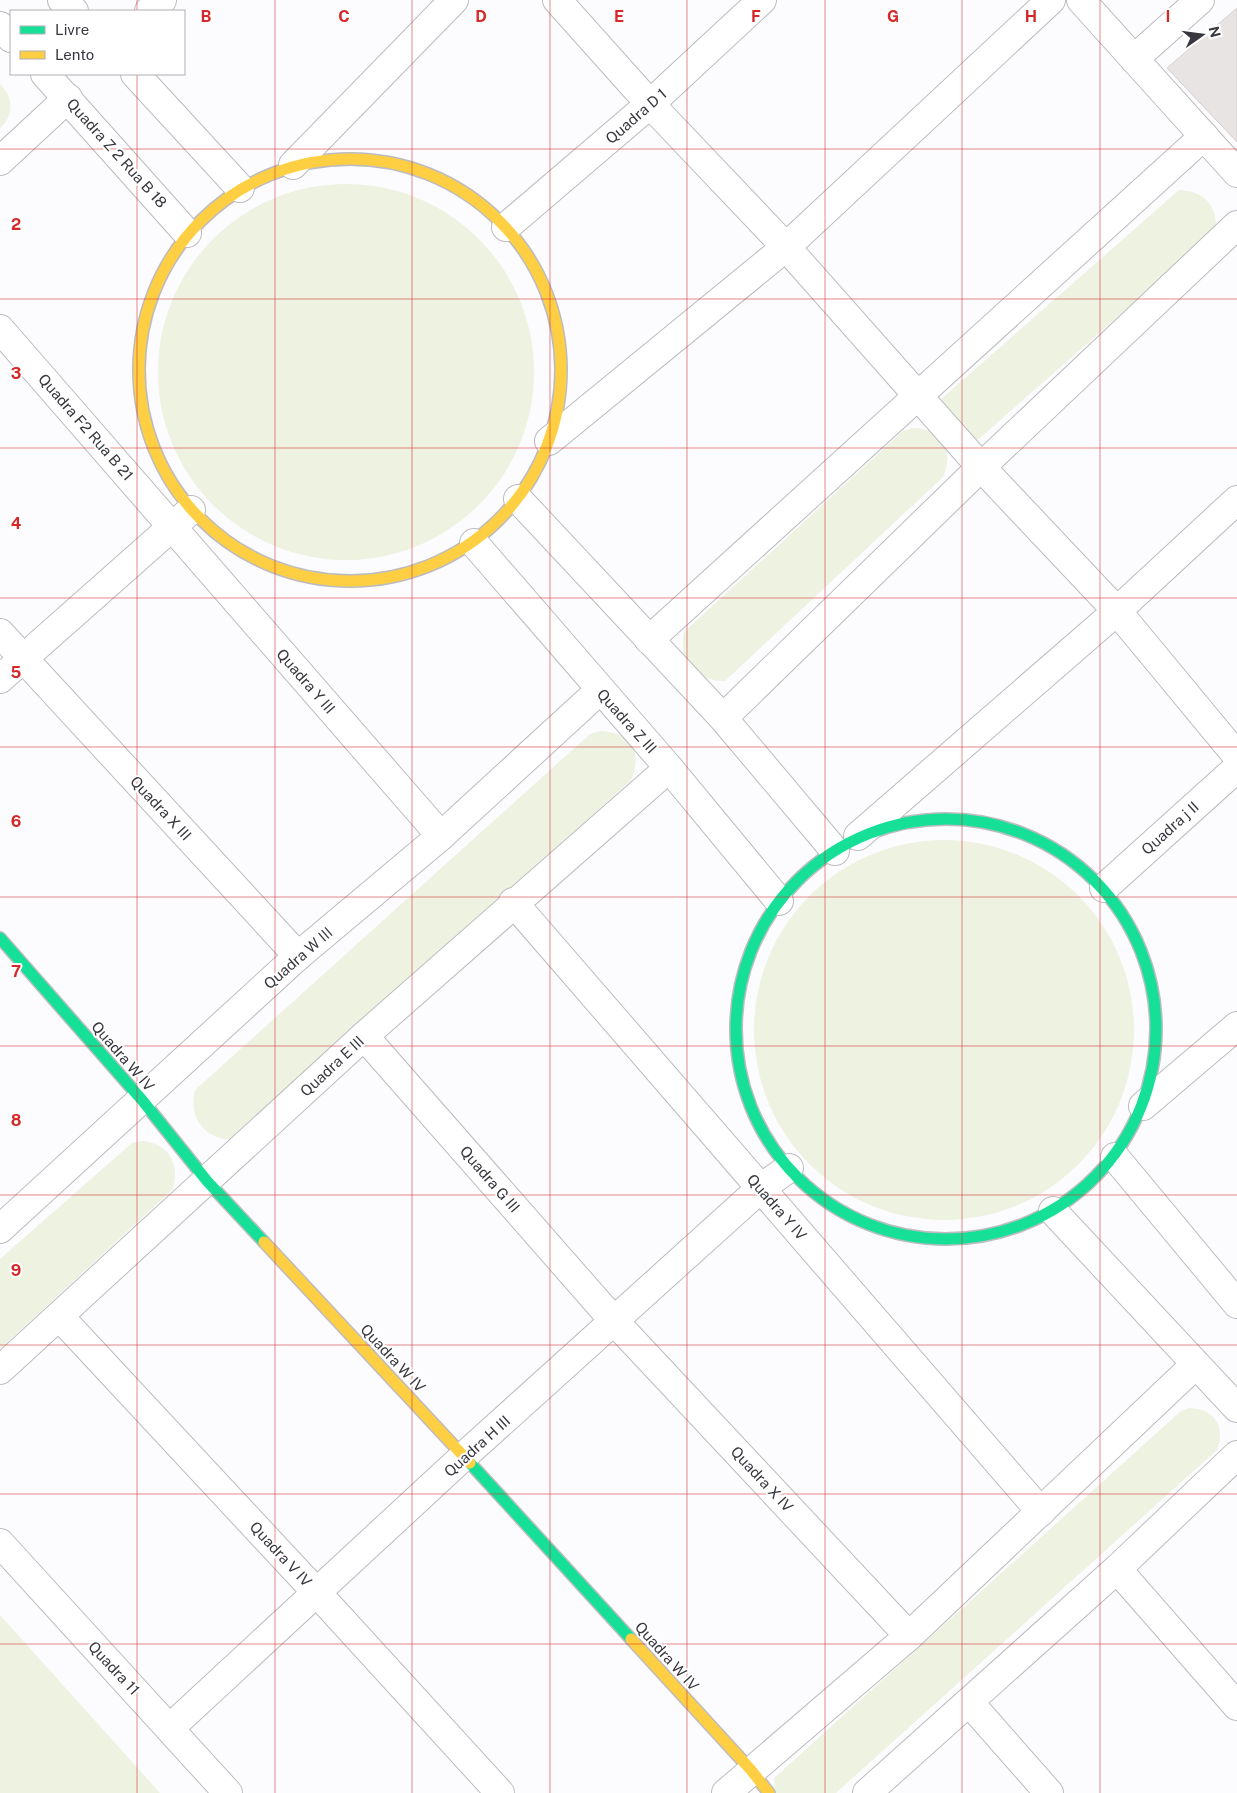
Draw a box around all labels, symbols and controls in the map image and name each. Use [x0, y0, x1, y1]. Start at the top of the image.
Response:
text: B [201, 7, 212, 26]
text: C [338, 7, 350, 26]
text: D [475, 7, 487, 26]
text: E [614, 7, 624, 26]
text: F [751, 7, 761, 26]
text: G [887, 7, 899, 26]
text: H [1025, 7, 1037, 26]
text: I [1166, 7, 1170, 26]
legend [10, 10, 185, 75]
north arrow [1177, 10, 1227, 60]
text: Livre [55, 21, 89, 38]
text: N [1206, 25, 1224, 39]
text: Lento [55, 46, 94, 63]
street label: Quadra D 1 [602, 85, 670, 147]
street label: Quadra Z 2 Rua B 18 [64, 95, 170, 211]
text: 2 [11, 215, 21, 234]
text: 3 [11, 364, 21, 383]
street label: Quadra F2 Rua B 21 [35, 370, 137, 484]
text: 4 [11, 514, 22, 533]
street label: Quadra Y III [273, 645, 339, 717]
text: 5 [11, 663, 22, 682]
street label: Quadra Z III [594, 685, 660, 757]
street label: Quadra X III [127, 772, 195, 844]
street label: Quadra j II [1138, 798, 1202, 858]
text: 6 [11, 812, 21, 831]
street label: Quadra W III [260, 924, 336, 992]
text: 7 [11, 962, 21, 981]
street label: Quadra W IV [88, 1018, 158, 1094]
street label: Quadra E III [297, 1032, 367, 1100]
text: 8 [11, 1111, 22, 1130]
street label: Quadra G III [457, 1142, 523, 1216]
street label: Quadra Y IV [744, 1171, 810, 1243]
text: 9 [11, 1261, 21, 1280]
street label: Quadra W IV [357, 1320, 429, 1396]
street label: Quadra H III [441, 1412, 513, 1480]
street label: Quadra X IV [727, 1443, 797, 1515]
street label: Quadra V IV [247, 1518, 315, 1590]
street label: Quadra W IV [632, 1618, 702, 1694]
street label: Quadra 11 [85, 1638, 143, 1698]

